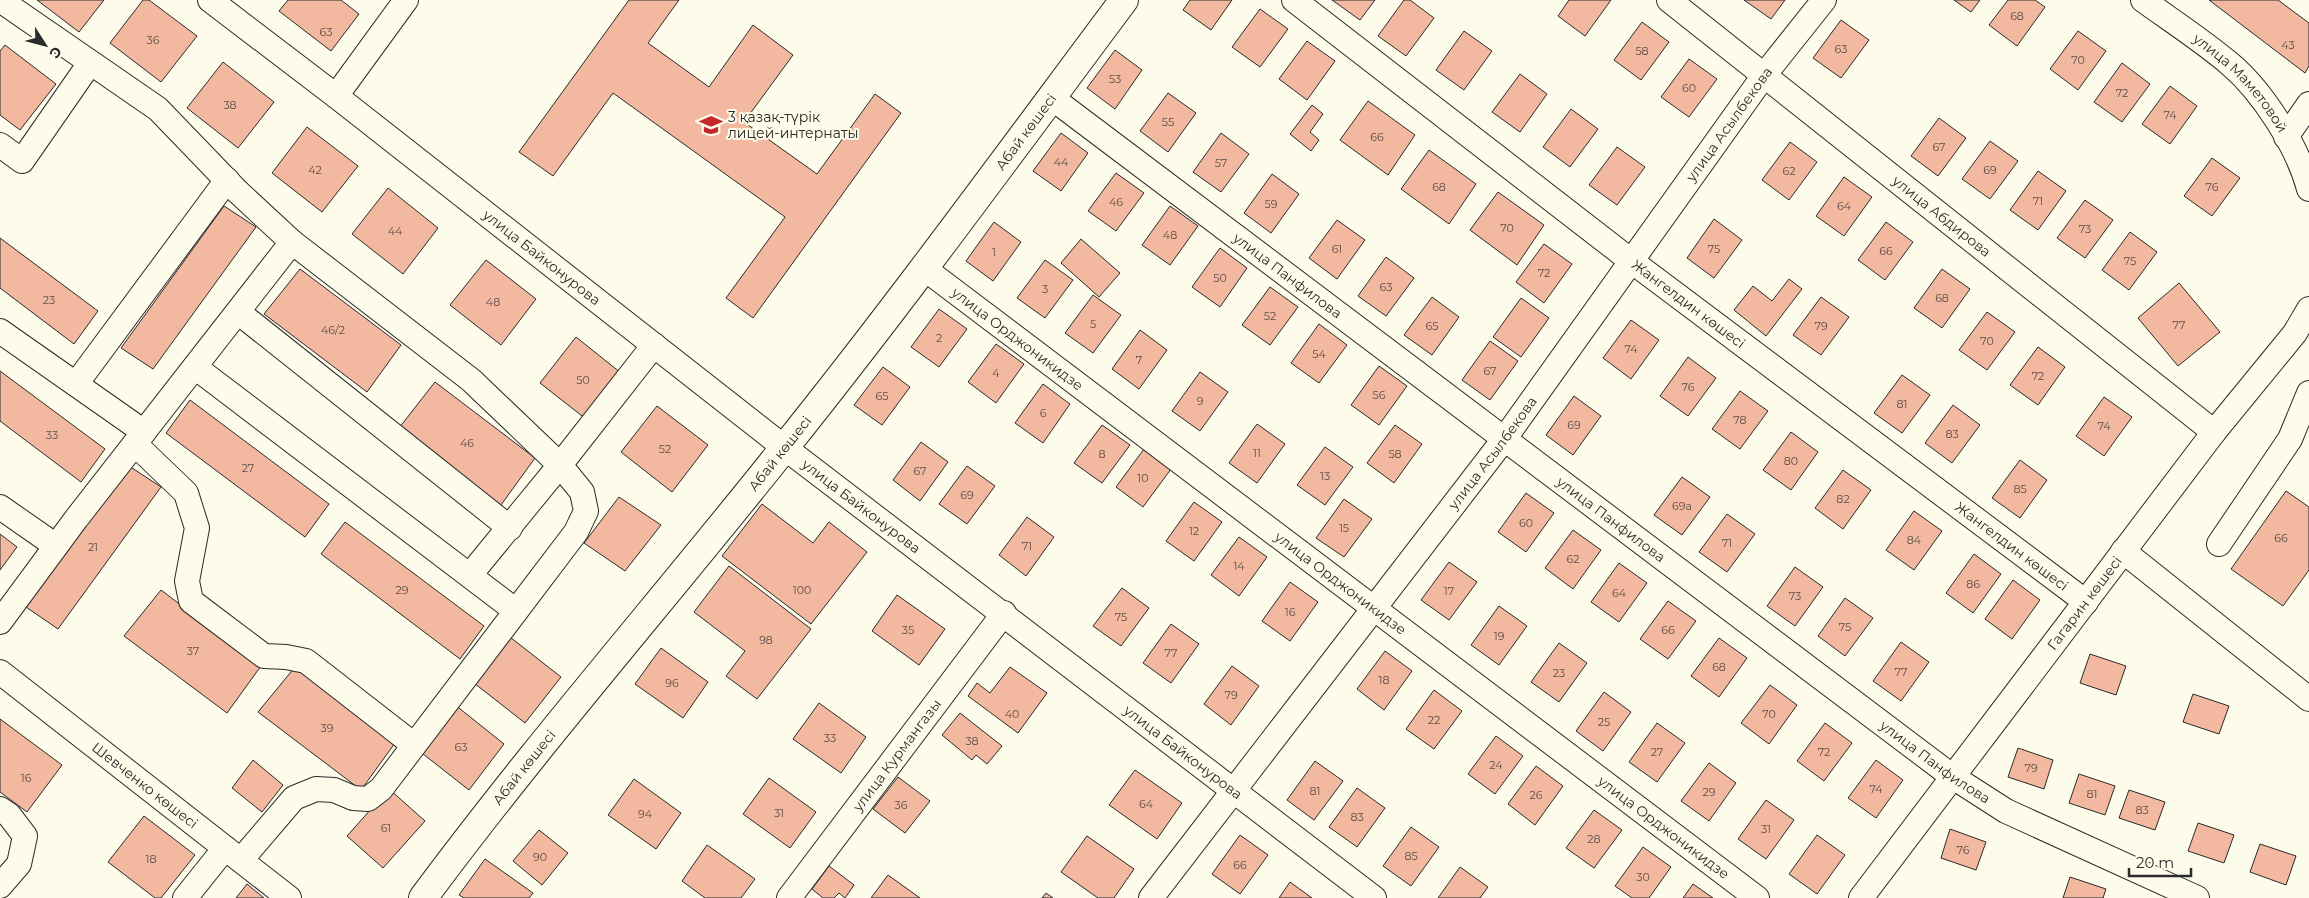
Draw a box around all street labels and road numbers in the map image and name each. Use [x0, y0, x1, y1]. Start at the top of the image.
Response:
street label: улица Маметовой [2189, 29, 2291, 136]
street label: улица Асылбекова [1681, 63, 1776, 186]
street label: Абай көшесі [991, 90, 1060, 174]
street label: улица Абдирова [1888, 171, 1995, 261]
street label: улица Байконурова [479, 205, 604, 309]
street label: улица Панфилова [1229, 228, 1346, 322]
street label: Жангелдин көшесі [1628, 255, 1749, 352]
street label: улица Орджоникидзе [947, 283, 1087, 395]
street label: улица Асылбекова [1444, 393, 1541, 514]
street label: Абай көшесі [744, 412, 815, 495]
street label: улица Байконурова [798, 455, 924, 557]
street label: улица Панфилова [1552, 472, 1669, 566]
street label: Жангелдин көшесі [1951, 498, 2072, 595]
street label: улица Орджоникидзе [1270, 527, 1410, 639]
street label: Гагарин көшесі [2043, 553, 2126, 654]
street label: улица Курмангазы [848, 695, 945, 816]
street label: улица Байконурова [1119, 701, 1246, 803]
street label: улица Панфилова [1876, 716, 1994, 808]
street label: Абай көшесі [489, 726, 559, 809]
street label: Шевченко көшесі [88, 738, 202, 832]
street label: улица Орджоникидзе [1593, 771, 1733, 883]

